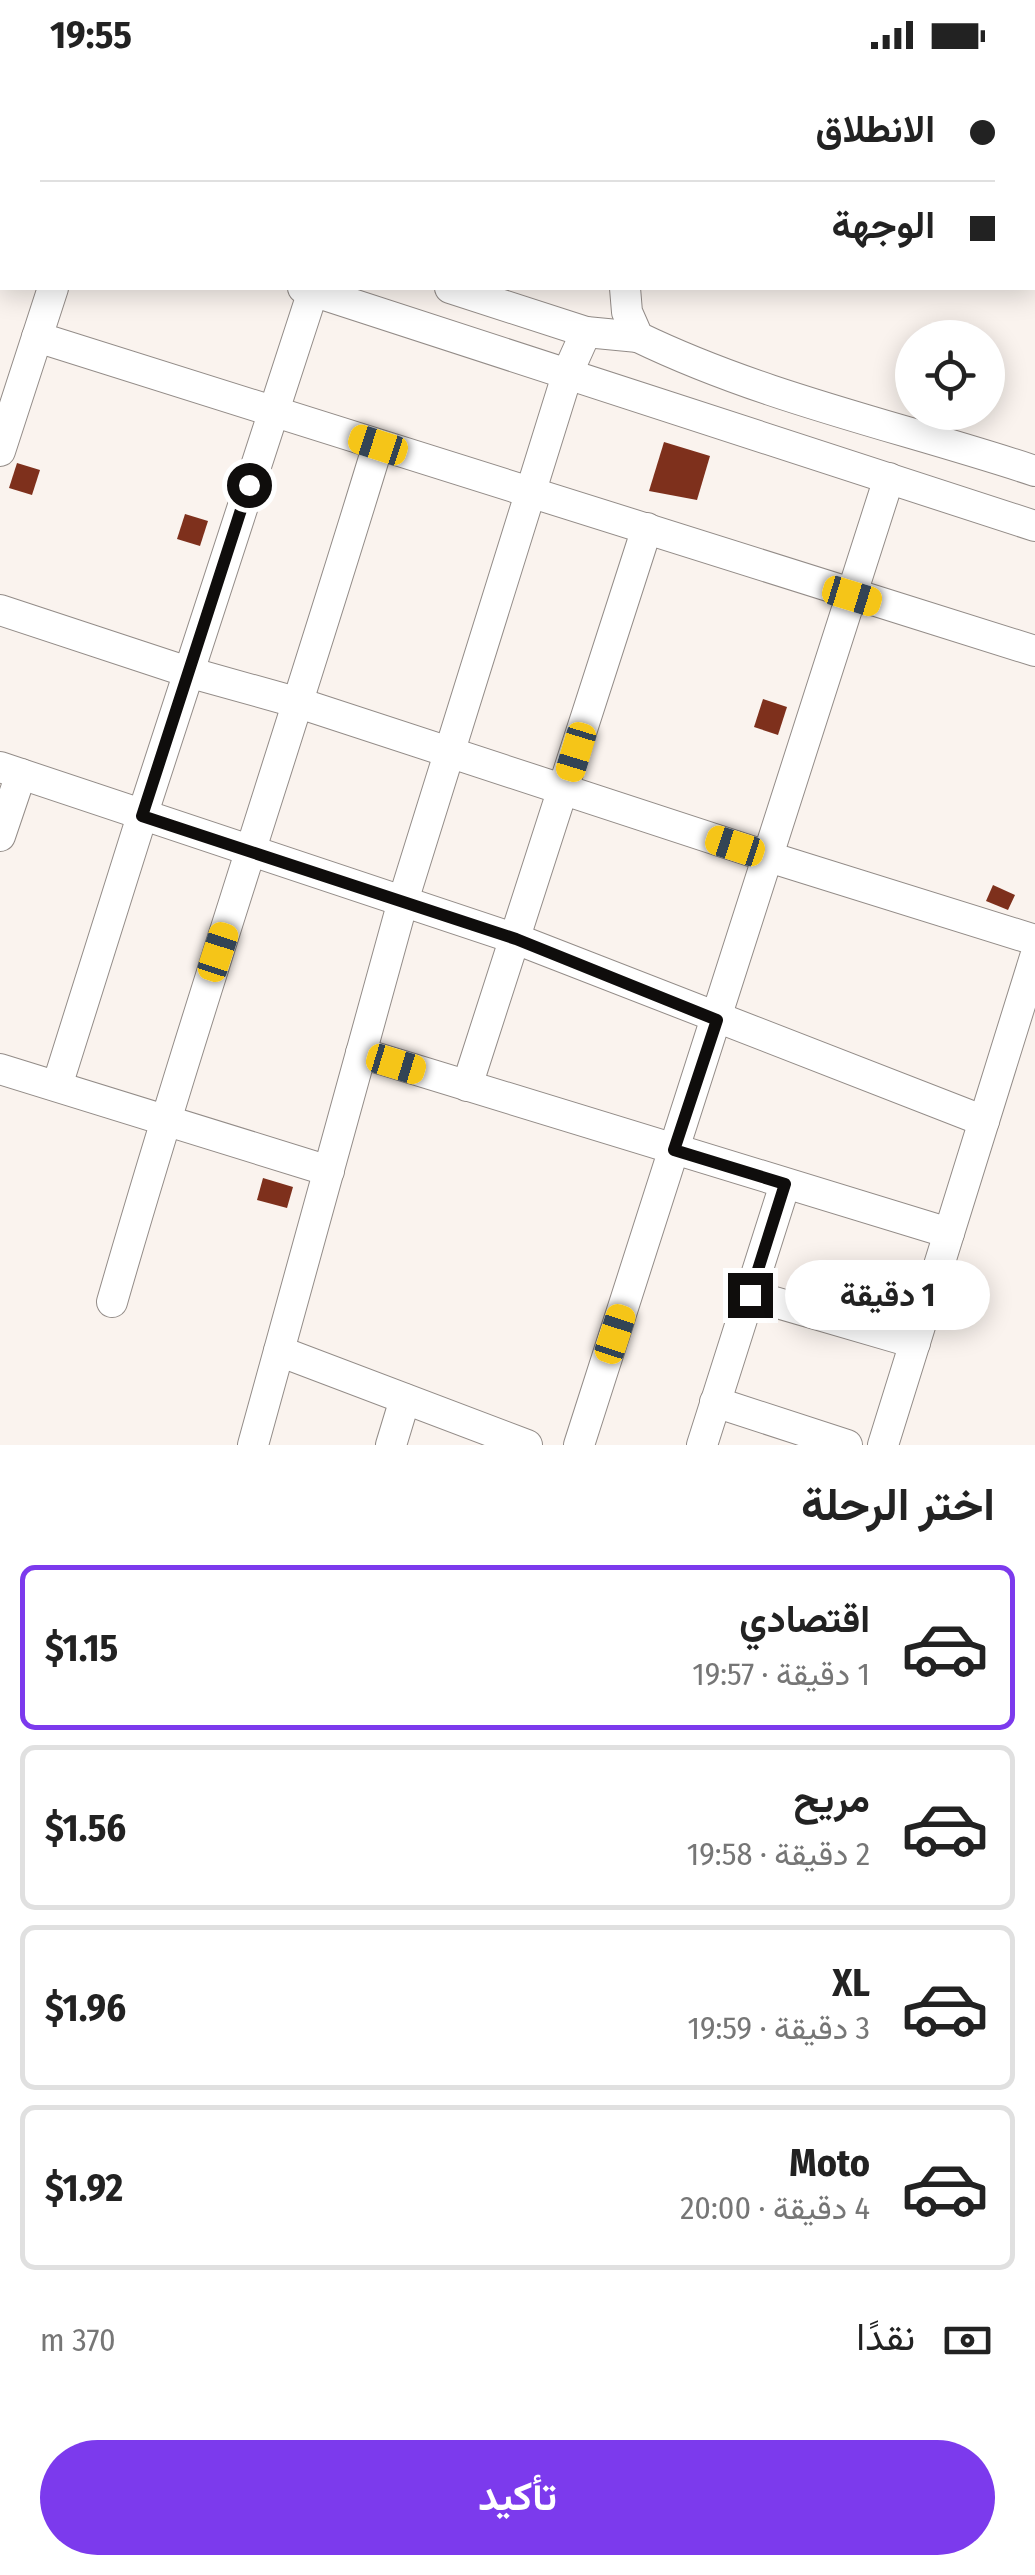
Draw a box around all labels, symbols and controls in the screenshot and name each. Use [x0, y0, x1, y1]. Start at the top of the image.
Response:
text: 19:55 [50, 12, 132, 58]
text: الانطلاق [816, 106, 935, 152]
text: الوجهة [832, 202, 935, 248]
map controls [895, 320, 1005, 430]
button: locate [895, 320, 1005, 430]
car [345, 421, 411, 469]
route start [227, 463, 272, 508]
car [819, 573, 885, 619]
car [553, 719, 599, 785]
car [702, 822, 768, 870]
car [194, 919, 242, 985]
car [363, 1041, 429, 1087]
callout: 1 دقيقة [785, 1260, 990, 1330]
route end [728, 1273, 773, 1318]
text: 1 دقيقة [840, 1276, 935, 1314]
car [591, 1301, 639, 1367]
text: اختر الرحلة [801, 1478, 995, 1532]
text: اقتصادي [739, 1596, 870, 1642]
icon: car [900, 1603, 990, 1693]
text: $1.15 [45, 1625, 118, 1671]
text: 1 دقيقة · 19:57 [692, 1655, 870, 1693]
text: مريح [794, 1776, 870, 1822]
icon: car [900, 1783, 990, 1873]
text: $1.56 [45, 1805, 126, 1851]
text: 2 دقيقة · 19:58 [687, 1835, 870, 1873]
text: XL [832, 1960, 870, 2006]
icon: car [900, 1963, 990, 2053]
text: $1.96 [45, 1985, 126, 2031]
text: 3 دقيقة · 19:59 [687, 2009, 870, 2047]
text: Moto [789, 2140, 870, 2186]
icon: car [900, 2143, 990, 2233]
text: $1.92 [45, 2165, 123, 2211]
text: 4 دقيقة · 20:00 [680, 2189, 870, 2227]
icon: cash [940, 2313, 995, 2368]
text: نقدًا [856, 2314, 915, 2360]
text: 370 m [40, 2321, 116, 2359]
button: تأكيد [40, 2440, 995, 2555]

